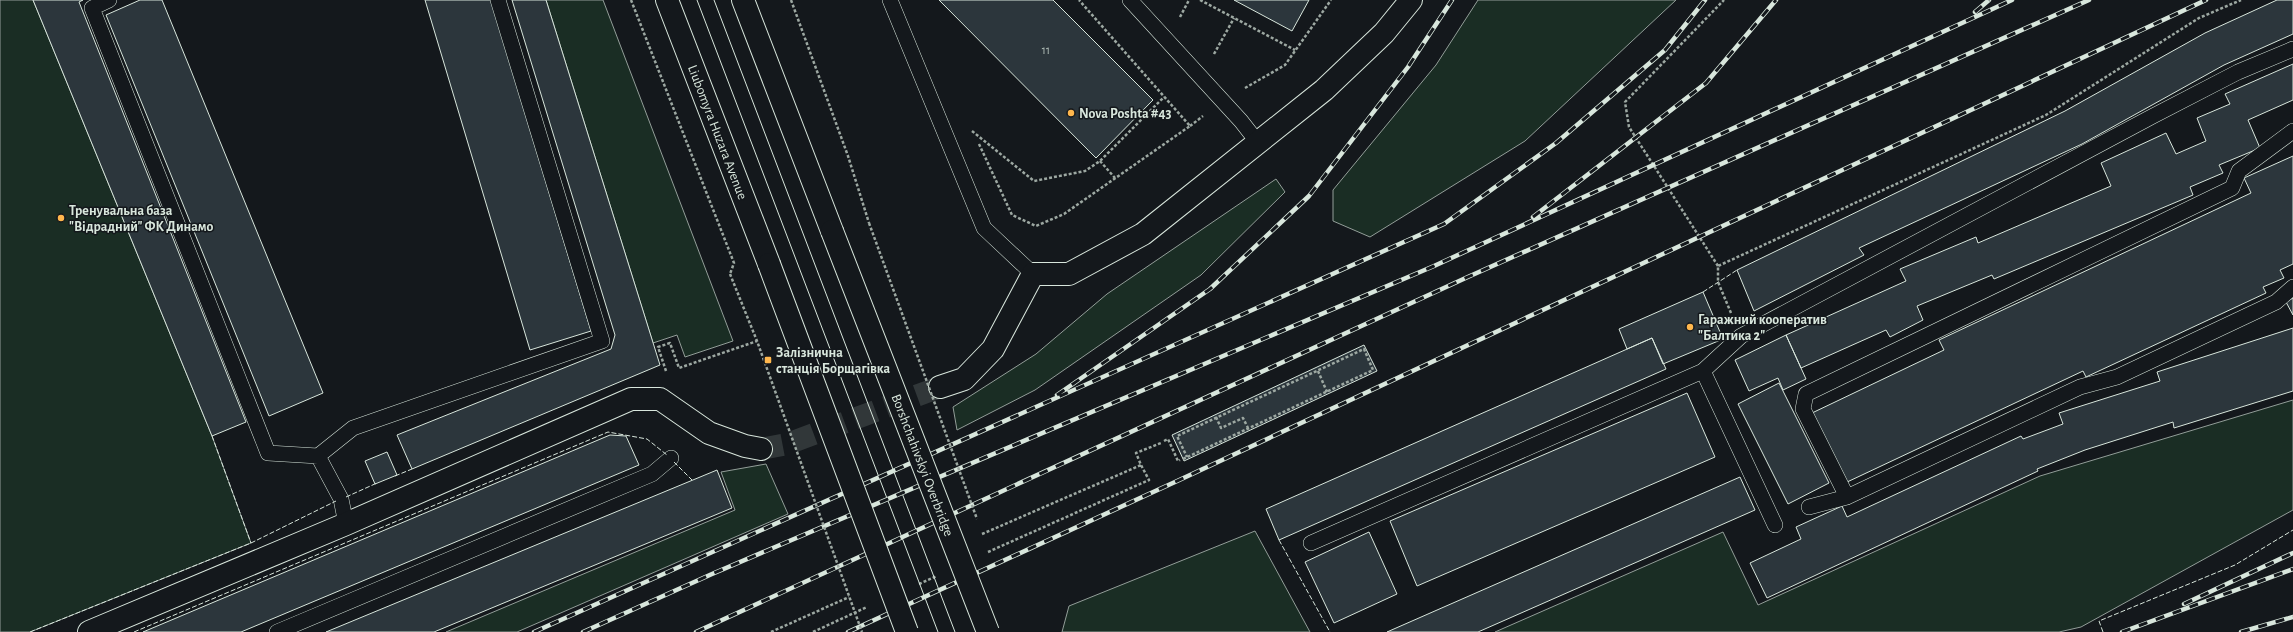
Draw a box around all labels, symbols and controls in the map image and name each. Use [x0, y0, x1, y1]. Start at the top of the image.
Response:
house number: 11 [1042, 44, 1050, 56]
street label: Liubomyra Huzara Avenue [685, 63, 749, 202]
place label: Nova Poshta #43 [1079, 107, 1172, 121]
marker: Nova Poshta #43 [1066, 108, 1076, 118]
place label: Тренувальна база "Відрадний" ФК Динамо [69, 204, 214, 234]
marker: Тренувальна база "Відрадний" ФК Динамо [56, 213, 66, 223]
place label: Гаражний кооператив "Балтика 2" [1698, 313, 1827, 343]
marker: Гаражний кооператив "Балтика 2" [1685, 322, 1695, 332]
place label: Залізнична станція Борщагівка [776, 346, 891, 376]
marker: Залізнична станція Борщагівка [763, 355, 773, 365]
street label: Borshchahivskyi Overbridge [888, 392, 956, 538]

